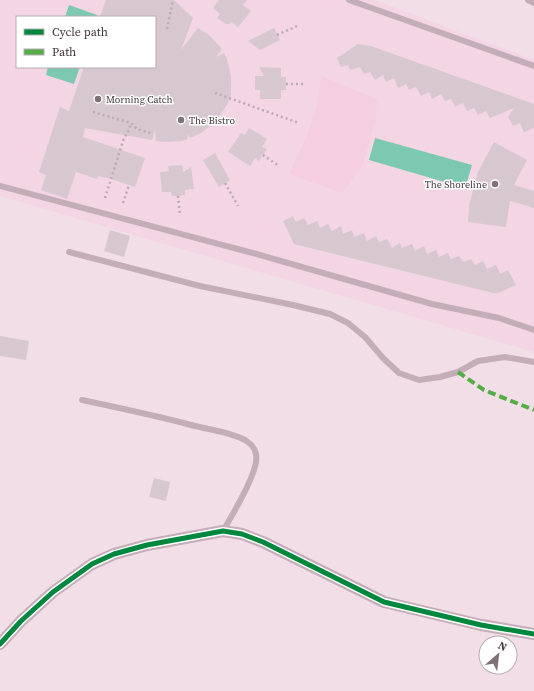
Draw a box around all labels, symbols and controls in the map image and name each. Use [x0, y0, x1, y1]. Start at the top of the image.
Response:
legend [16, 16, 156, 68]
text: Cycle path [52, 24, 108, 40]
text: Path [52, 44, 76, 60]
place label: Morning Catch [106, 93, 173, 106]
marker: Morning Catch [93, 94, 103, 104]
place label: The Bistro [189, 114, 235, 127]
marker: The Bistro [176, 115, 186, 125]
place label: The Shoreline [425, 178, 487, 191]
marker: The Shoreline [490, 179, 500, 189]
north arrow [478, 635, 518, 675]
text: N [495, 638, 510, 655]

